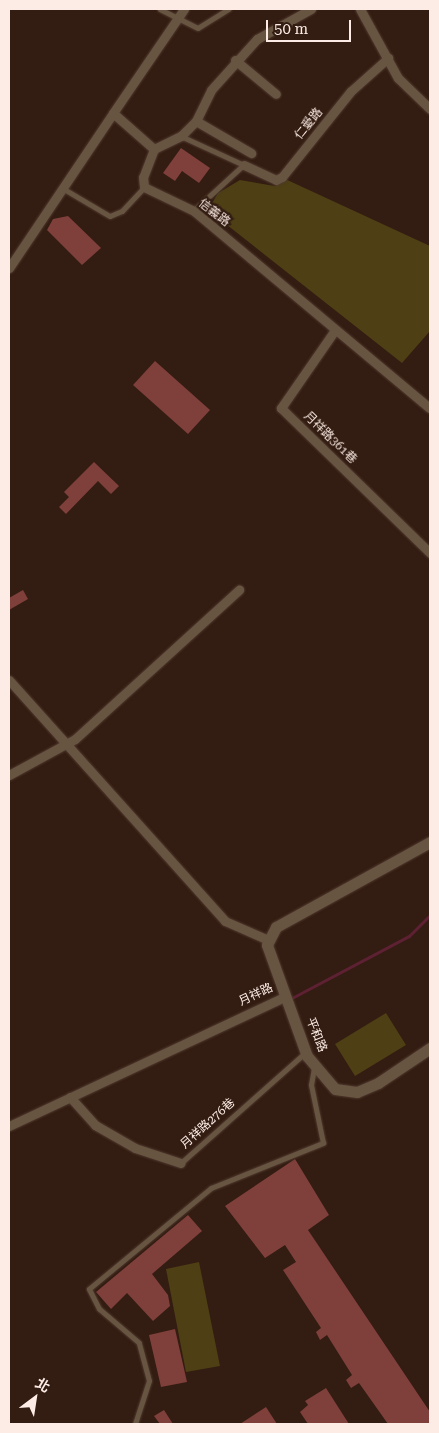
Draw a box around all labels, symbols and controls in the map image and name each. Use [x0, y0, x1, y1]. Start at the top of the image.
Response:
scale bar [269, 10, 354, 42]
text: 50 m [274, 20, 308, 38]
street label: 仁愛路 [292, 105, 326, 143]
street label: 信義路 [195, 196, 233, 230]
street label: 月祥路361巷 [300, 409, 360, 467]
street label: 月祥路 [237, 981, 275, 1009]
street label: 平和路 [303, 1016, 329, 1054]
street label: 月祥路276巷 [178, 1096, 238, 1152]
north arrow [10, 1373, 60, 1423]
text: 北 [33, 1375, 53, 1396]

